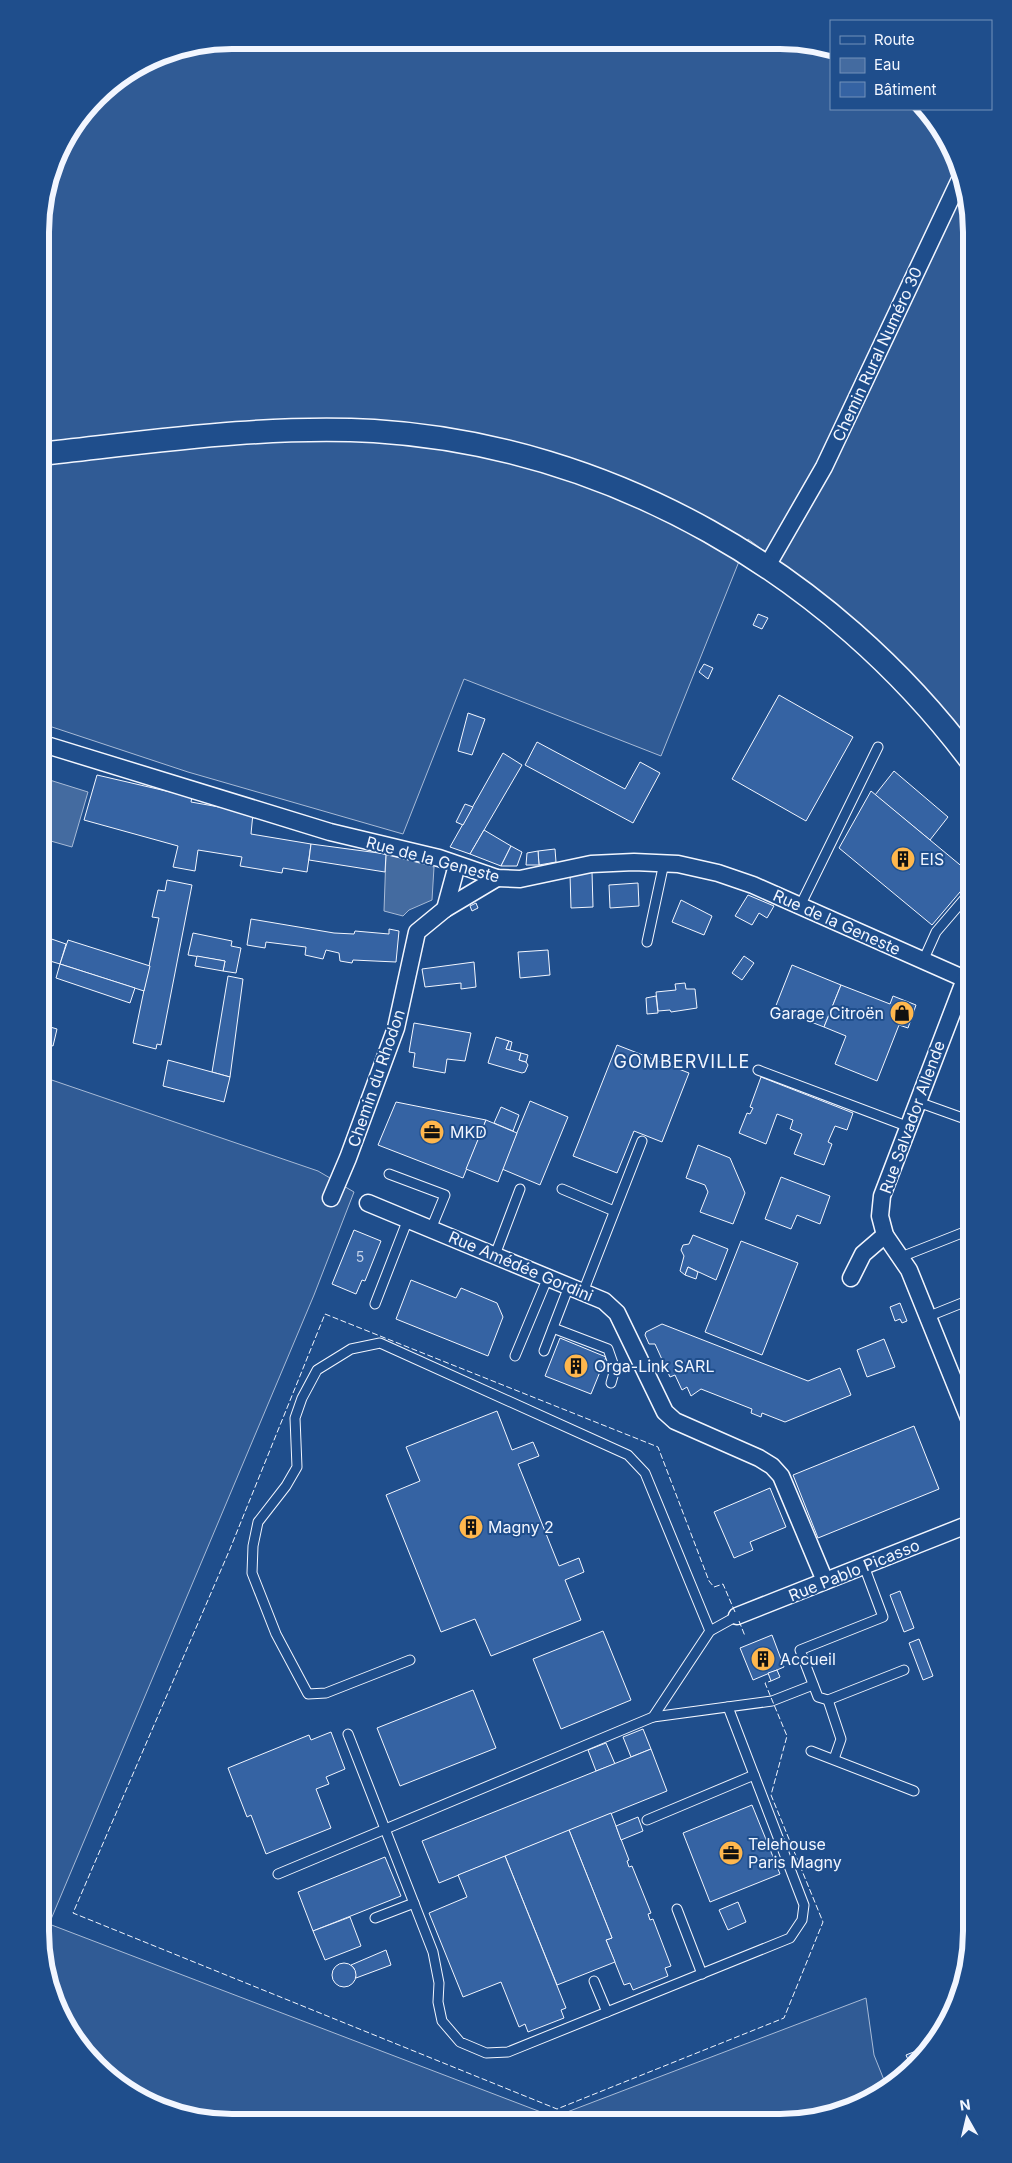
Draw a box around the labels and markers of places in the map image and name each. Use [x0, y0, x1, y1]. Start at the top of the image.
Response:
building icon: EIS [890, 846, 916, 872]
place label: EIS [920, 849, 944, 869]
shop icon: Garage Citroën [889, 1000, 915, 1026]
place label: Garage Citroën [770, 1003, 884, 1023]
office icon: MKD [419, 1119, 445, 1145]
place label: MKD [450, 1122, 487, 1142]
building icon: Orga-Link SARL [563, 1353, 589, 1379]
place label: Orga-Link SARL [594, 1356, 714, 1376]
building icon: Magny 2 [458, 1514, 484, 1540]
place label: Magny 2 [488, 1517, 554, 1537]
building icon: Accueil [750, 1646, 776, 1672]
place label: Accueil [780, 1649, 836, 1669]
place label: Telehouse Paris Magny [748, 1834, 842, 1872]
office icon: Telehouse Paris Magny [718, 1840, 744, 1866]

